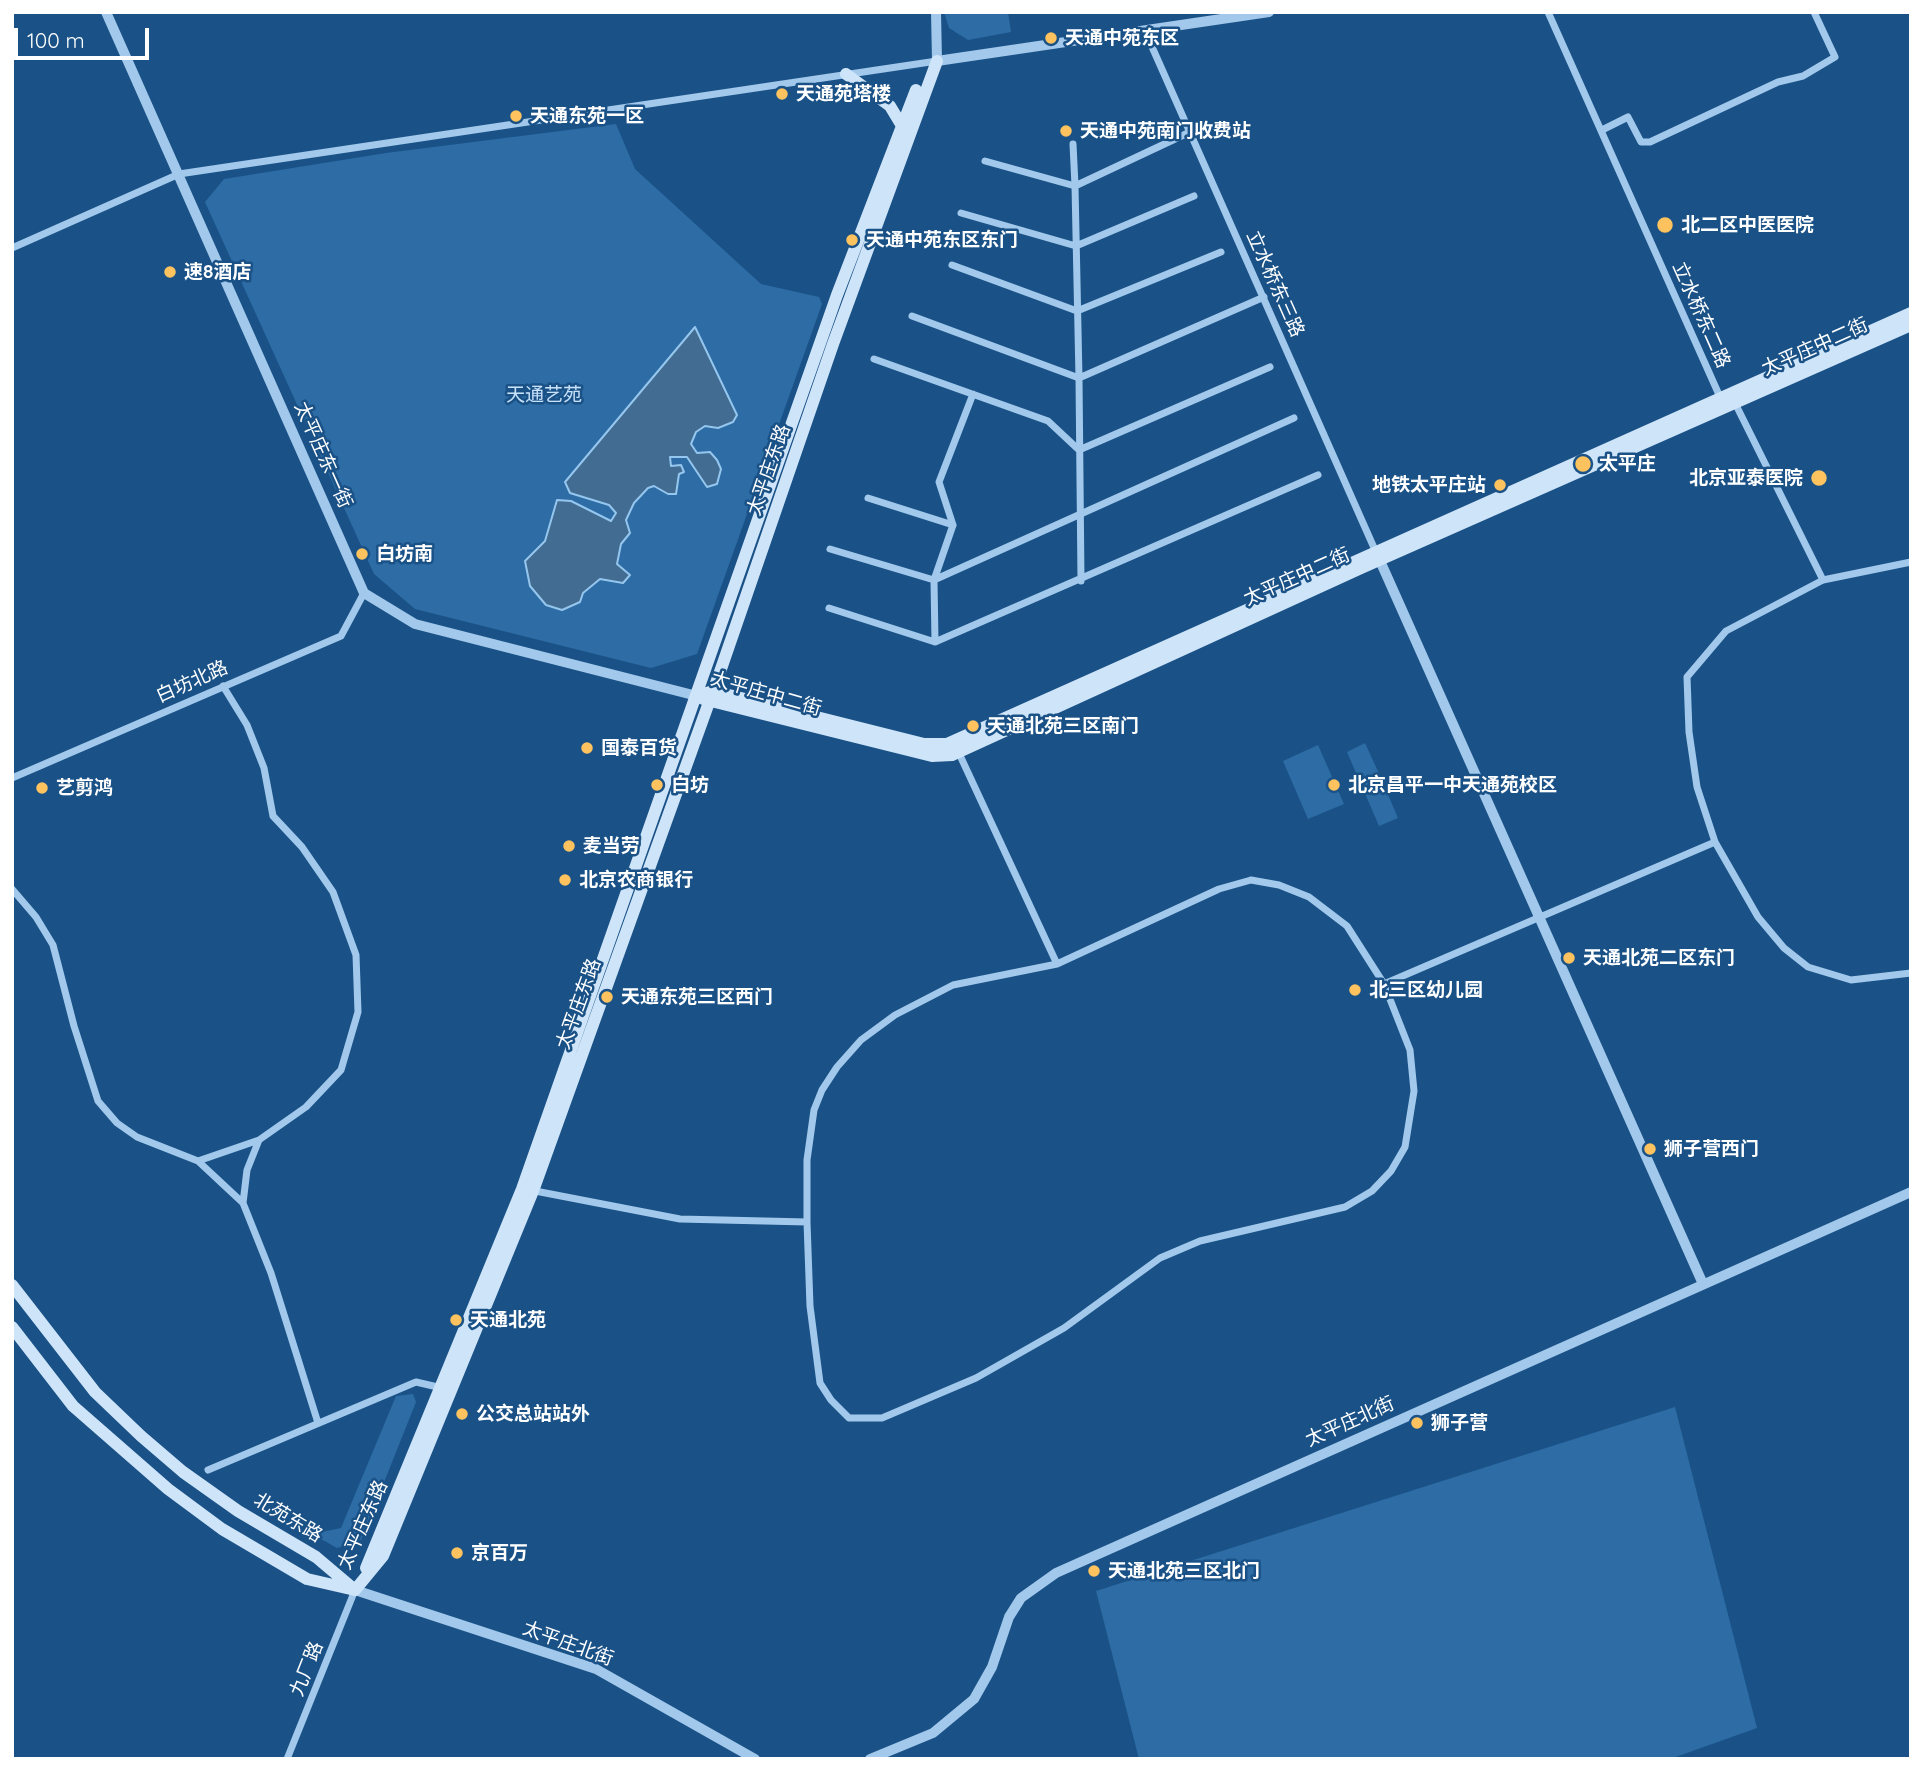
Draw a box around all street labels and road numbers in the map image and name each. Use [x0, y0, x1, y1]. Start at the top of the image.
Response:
street label: 立水桥东三路 [1241, 227, 1309, 341]
street label: 立水桥东二路 [1667, 258, 1735, 372]
street label: 太平庄中二街 [1758, 313, 1872, 381]
street label: 太平庄东一街 [289, 398, 357, 512]
street label: 太平庄东路 [743, 421, 795, 519]
street label: 太平庄中二街 [1240, 543, 1354, 611]
street label: 白坊北路 [153, 656, 231, 708]
street label: 太平庄中二街 [708, 667, 824, 721]
street label: 太平庄东路 [552, 955, 606, 1053]
street label: 太平庄北街 [1302, 1392, 1398, 1452]
street label: 太平庄东路 [333, 1477, 393, 1573]
street label: 北苑东路 [250, 1489, 326, 1547]
street label: 太平庄北街 [519, 1617, 617, 1671]
street label: 九厂路 [286, 1638, 328, 1700]

